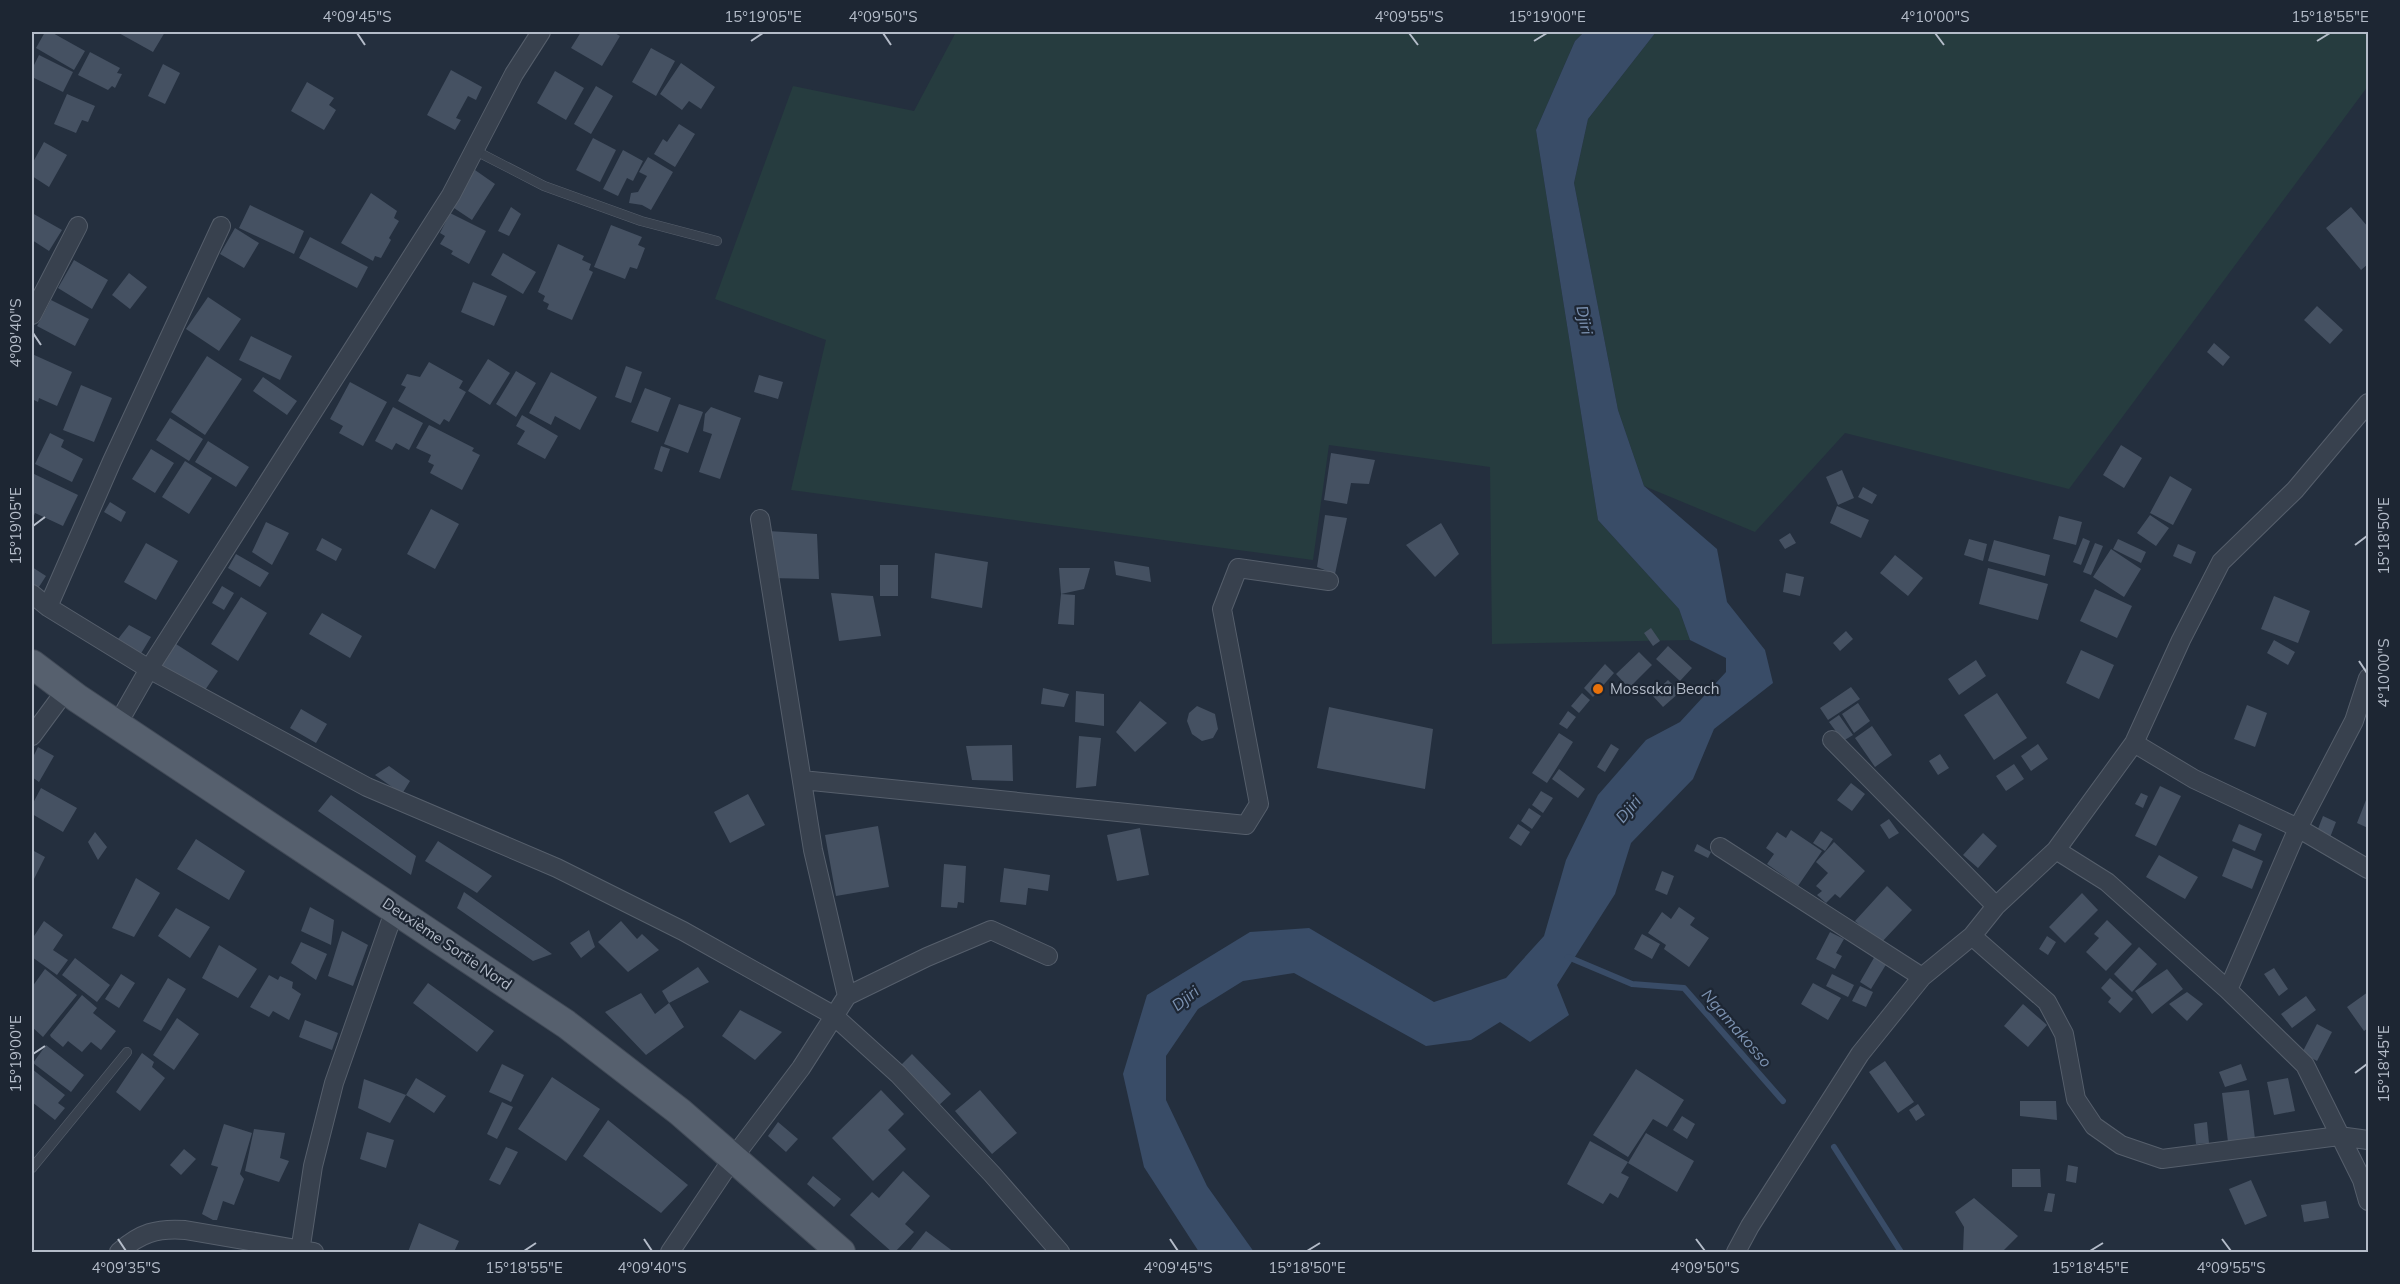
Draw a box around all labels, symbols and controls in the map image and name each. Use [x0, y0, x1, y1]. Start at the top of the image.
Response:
text: 4°09'45"S [322, 7, 392, 26]
text: 15°19'05"E [724, 7, 802, 26]
text: 4°09'50"S [848, 7, 918, 26]
text: 4°09'55"S [1374, 7, 1444, 26]
text: 15°19'00"E [1508, 7, 1586, 26]
text: 4°10'00"S [1900, 7, 1970, 26]
text: 15°18'55"E [2291, 7, 2369, 26]
text: 4°09'40"S [6, 298, 25, 368]
water label: Djiri [1572, 304, 1598, 336]
text: 15°19'05"E [6, 487, 25, 565]
text: 15°18'50"E [2374, 497, 2393, 575]
text: 4°10'00"S [2374, 638, 2393, 708]
place label: Mossaka Beach [1610, 679, 1719, 698]
marker: Mossaka Beach [1591, 682, 1605, 696]
water label: Djiri [1611, 791, 1645, 827]
street label: Deuxième Sortie Nord [379, 893, 516, 994]
water label: Djiri [1167, 981, 1203, 1015]
water label: Ngamakosso [1698, 985, 1776, 1071]
text: 15°19'00"E [6, 1015, 25, 1093]
text: 15°18'45"E [2374, 1025, 2393, 1103]
text: 4°09'35"S [91, 1258, 161, 1277]
text: 15°18'55"E [485, 1258, 563, 1277]
text: 4°09'40"S [617, 1258, 687, 1277]
text: 4°09'45"S [1143, 1258, 1213, 1277]
text: 15°18'50"E [1268, 1258, 1346, 1277]
text: 4°09'50"S [1670, 1258, 1740, 1277]
text: 15°18'45"E [2051, 1258, 2129, 1277]
text: 4°09'55"S [2196, 1258, 2266, 1277]

